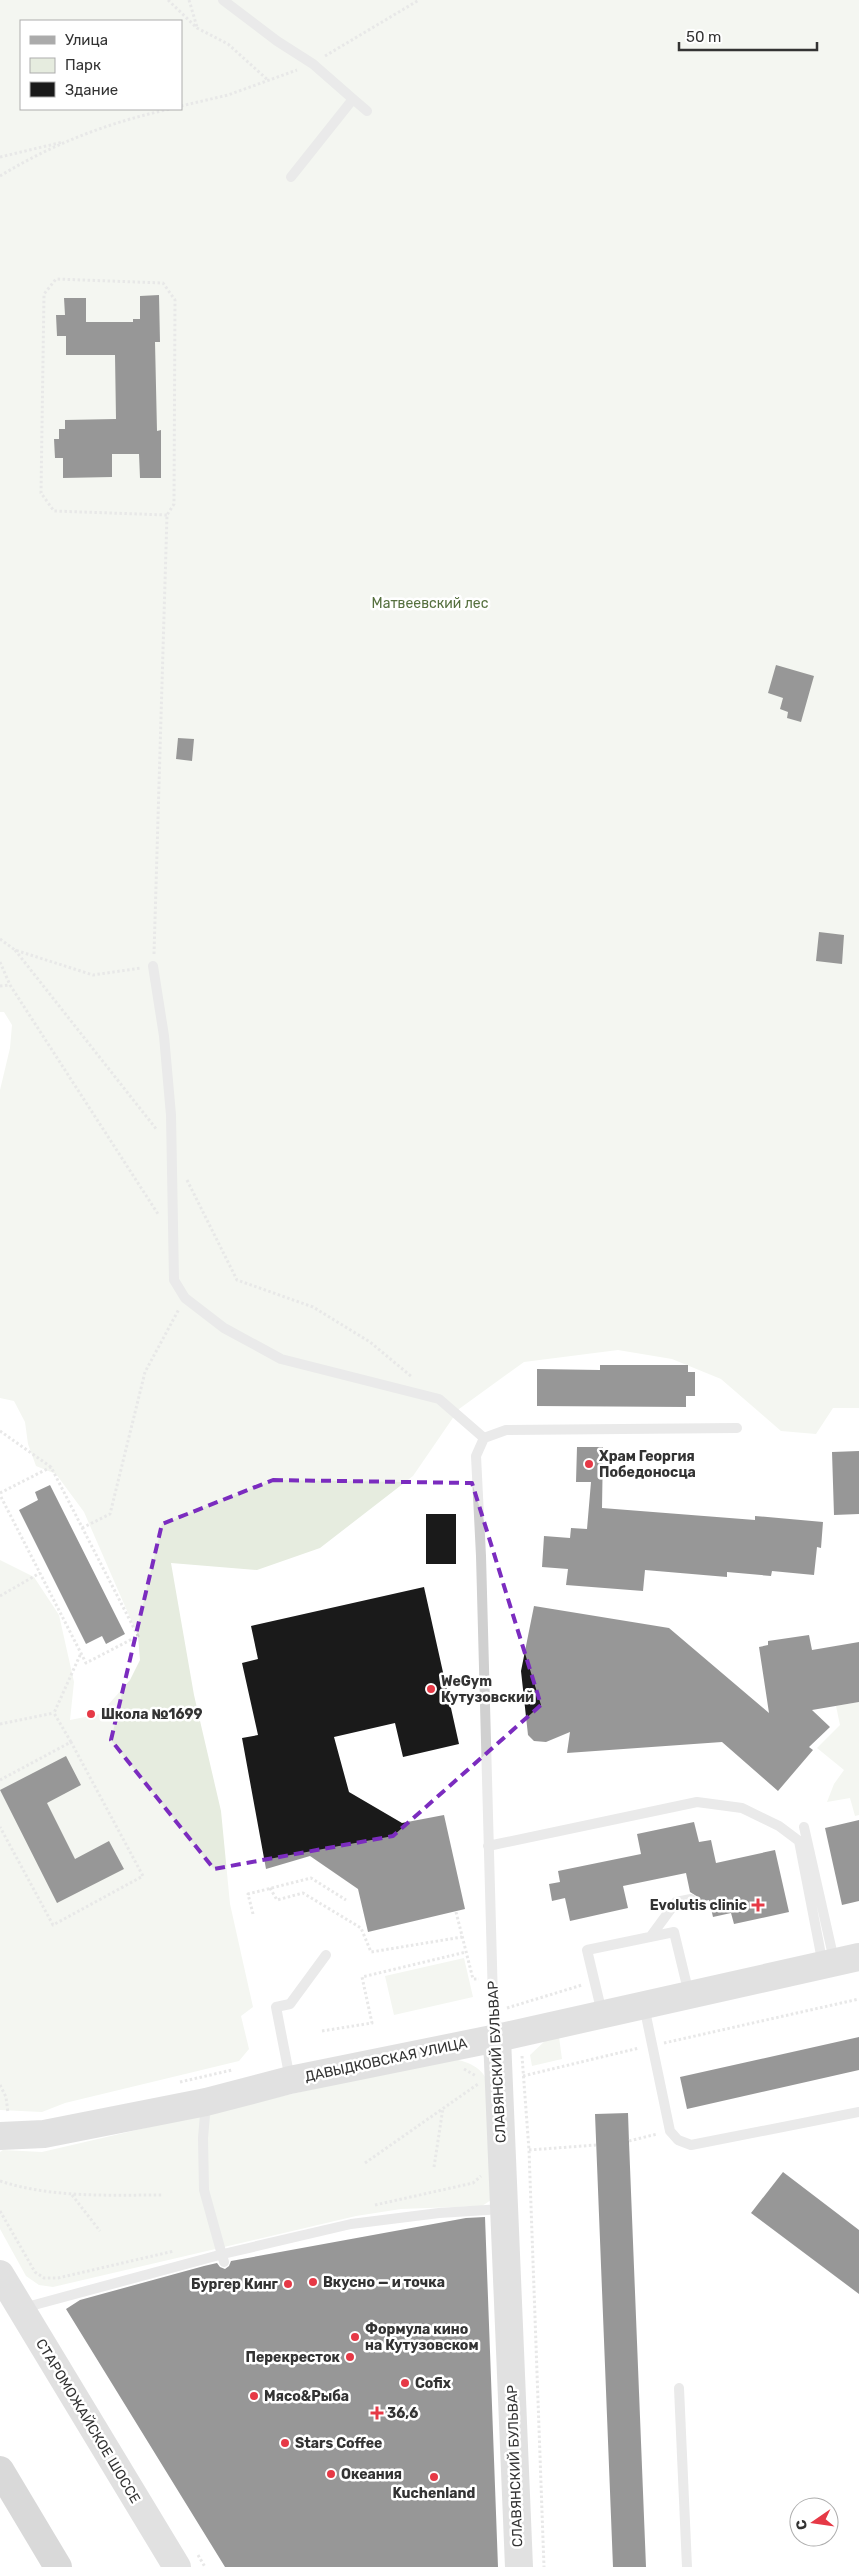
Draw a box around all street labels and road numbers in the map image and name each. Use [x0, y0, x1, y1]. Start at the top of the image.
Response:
street label: СЛАВЯНСКИЙ БУЛЬВАР [483, 1980, 510, 2144]
street label: ДАВЫДКОВСКАЯ УЛИЦА [303, 2034, 469, 2086]
street label: СТАРОМОЖАЙСКОЕ ШОССЕ [32, 2335, 145, 2506]
street label: СЛАВЯНСКИЙ БУЛЬВАР [503, 2385, 526, 2548]

